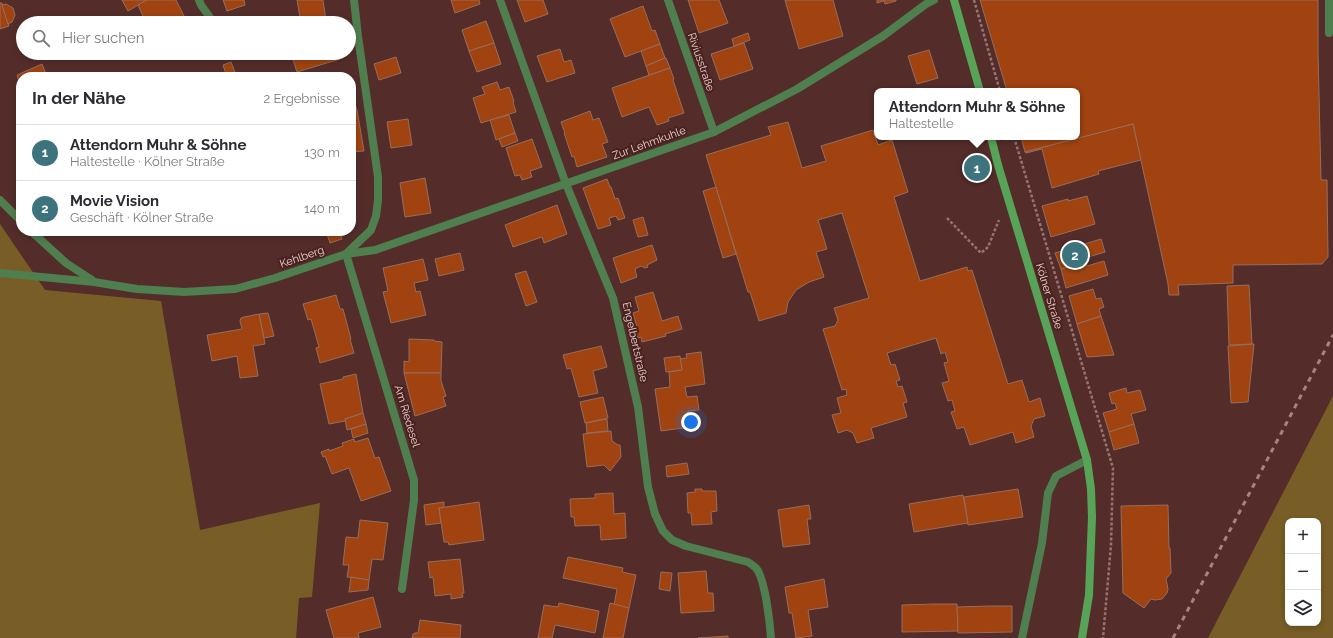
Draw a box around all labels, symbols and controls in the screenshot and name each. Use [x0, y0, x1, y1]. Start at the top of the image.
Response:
search box [16, 16, 356, 60]
icon: search [30, 27, 52, 49]
text: Hier suchen [62, 29, 145, 47]
street label: Riviusstraße [685, 31, 717, 93]
text: In der Nähe [32, 88, 126, 108]
popup [874, 88, 1080, 140]
text: 2 Ergebnisse [263, 91, 340, 106]
text: Attendorn Muhr & Söhne [889, 98, 1065, 116]
text: Haltestelle [889, 116, 954, 131]
street label: Zur Lehmkuhle [610, 124, 688, 162]
text: Attendorn Muhr & Söhne [70, 136, 246, 154]
text: 1 [42, 145, 48, 160]
text: 130 m [304, 145, 340, 160]
pin: 1 [964, 153, 990, 183]
text: Haltestelle · Kölner Straße [70, 154, 225, 169]
text: Movie Vision [70, 192, 159, 210]
text: 2 [41, 201, 49, 216]
text: 140 m [304, 201, 340, 216]
text: Geschäft · Kölner Straße [70, 210, 213, 225]
pin: 2 [1062, 240, 1088, 270]
street label: Kehlberg [278, 243, 326, 271]
street label: Kölner Straße [1033, 262, 1065, 331]
street label: Engelbertstraße [620, 301, 651, 384]
street label: Am Riedesel [391, 383, 423, 449]
your location [681, 412, 701, 432]
map controls [1285, 518, 1321, 626]
button: + [1285, 518, 1321, 554]
button: − [1285, 554, 1321, 590]
button: layers [1285, 590, 1321, 626]

